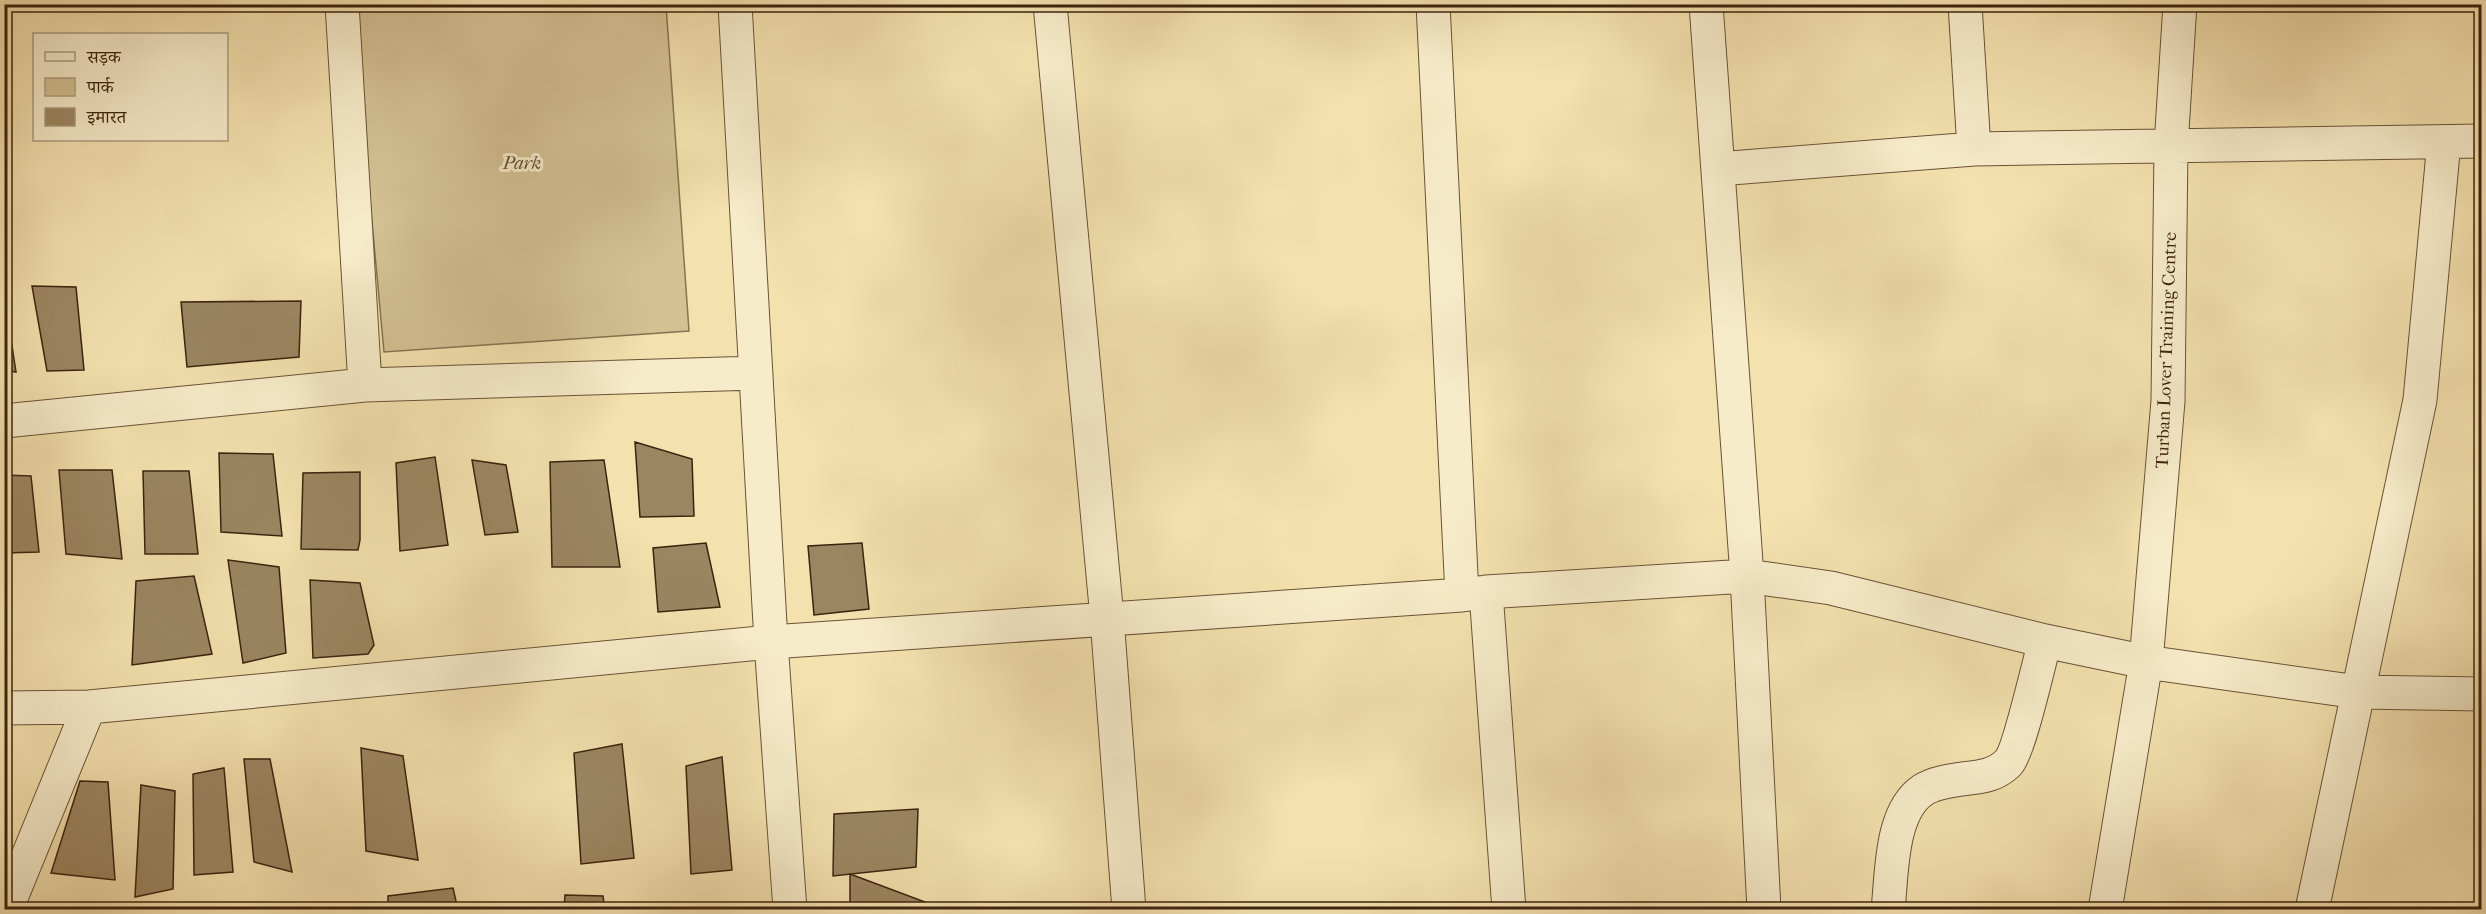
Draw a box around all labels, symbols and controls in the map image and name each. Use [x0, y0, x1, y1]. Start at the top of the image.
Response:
legend [33, 33, 228, 141]
text: सड़क [86, 47, 122, 68]
text: पार्क [86, 77, 115, 98]
text: इमारत [86, 107, 127, 128]
park label: Park [502, 153, 541, 174]
street label: Turban Lover Training Centre [2152, 231, 2181, 469]

